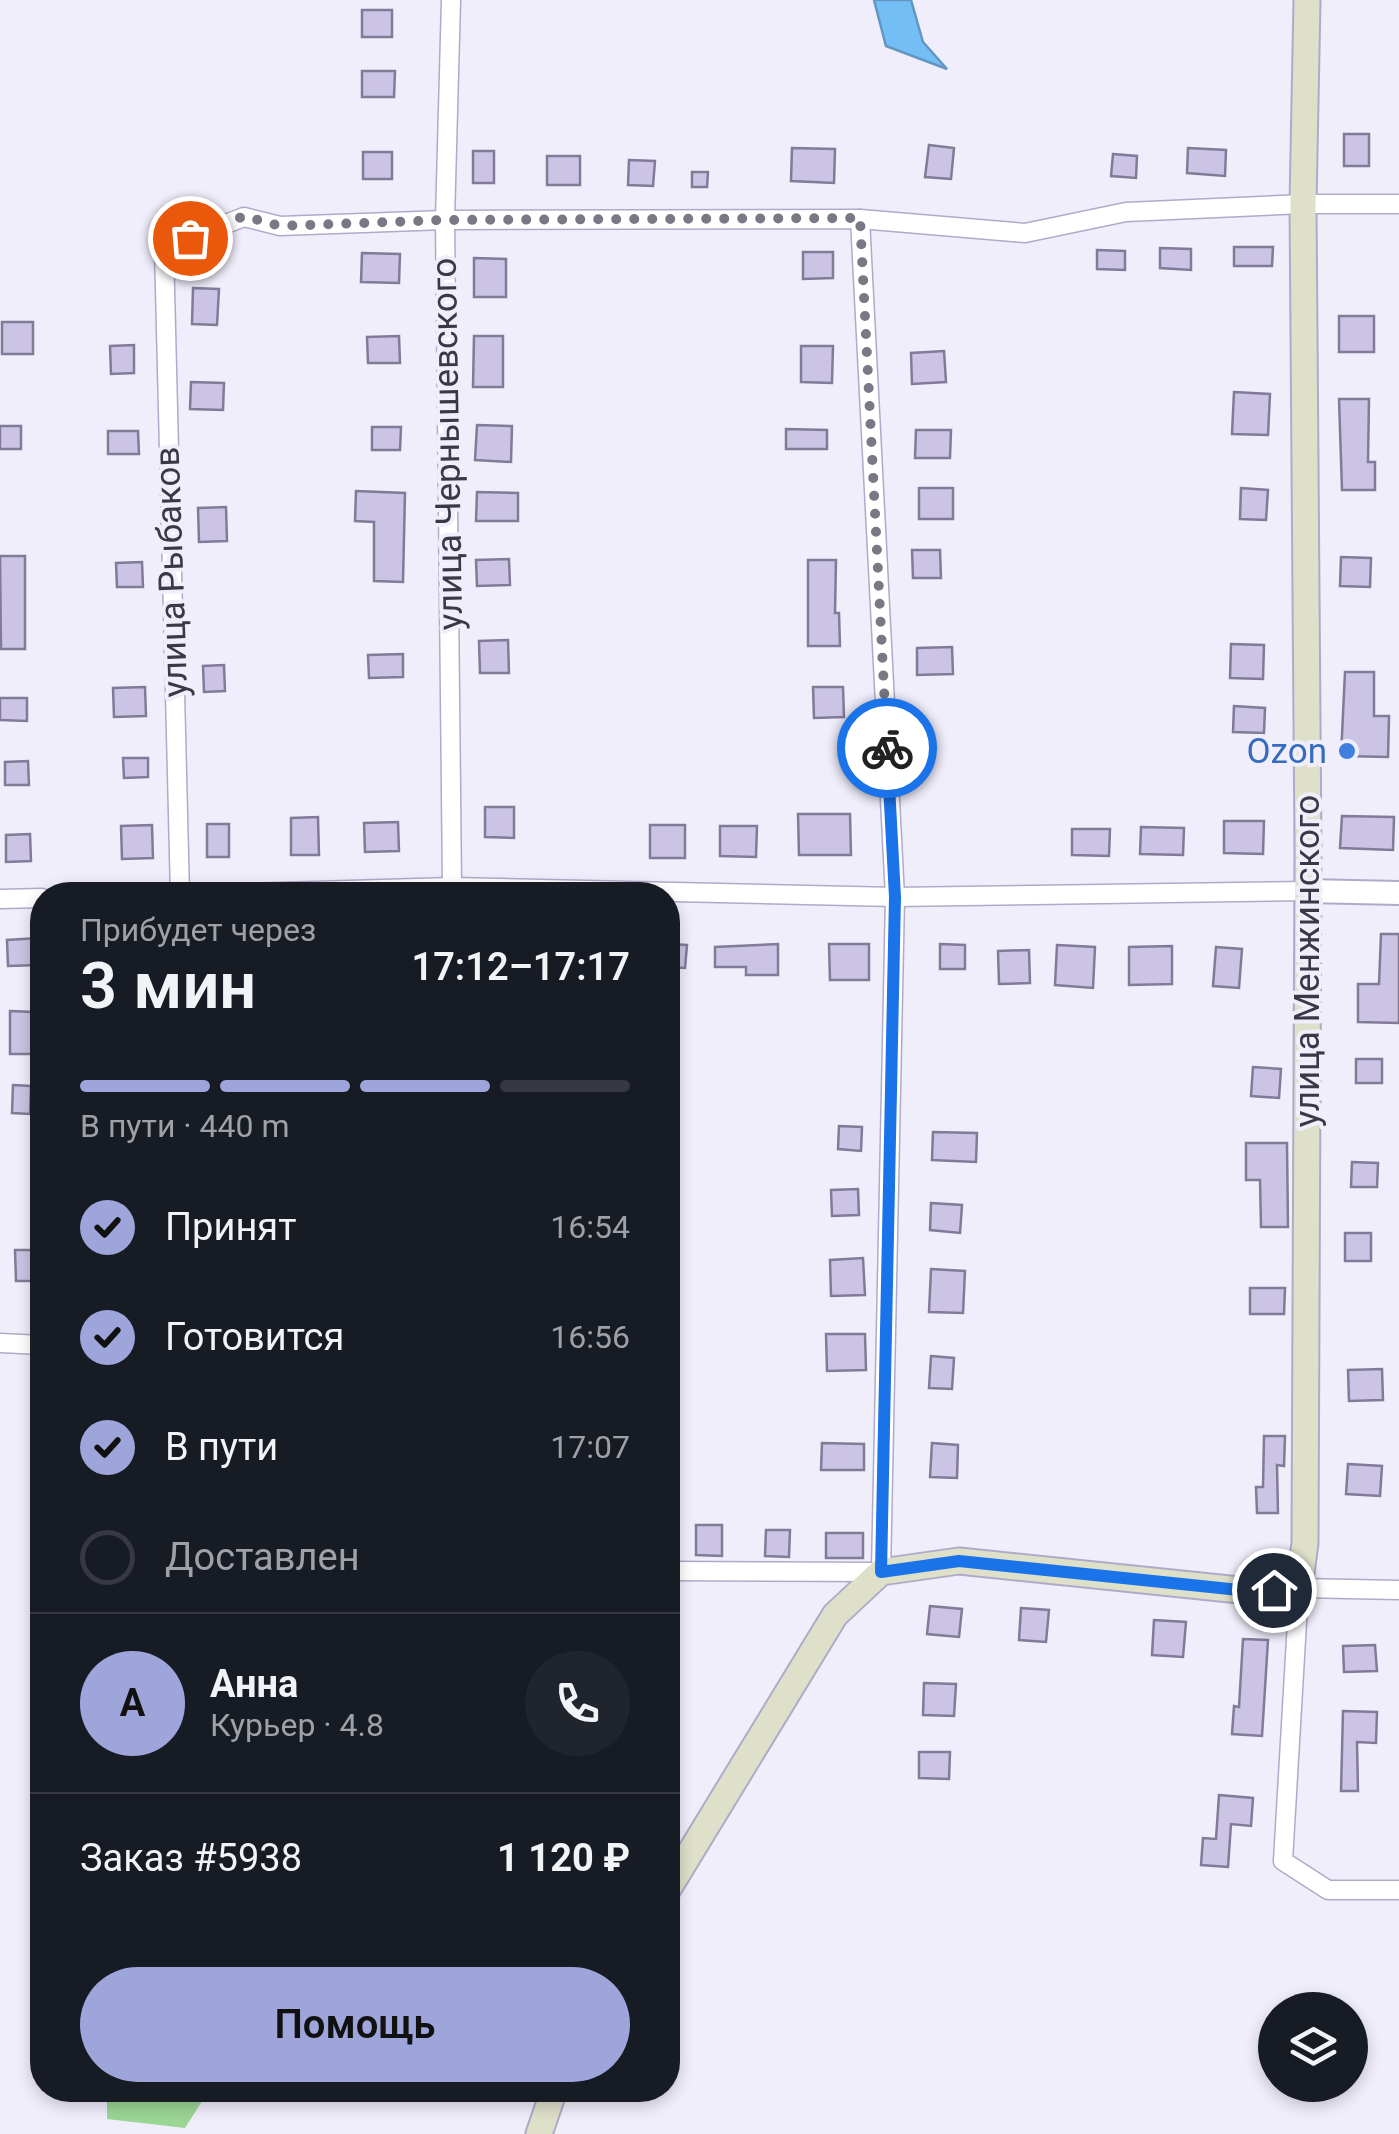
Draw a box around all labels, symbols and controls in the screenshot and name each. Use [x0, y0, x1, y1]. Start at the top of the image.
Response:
pin [148, 196, 233, 281]
icon: bag [163, 211, 218, 266]
street label: улица Чернышевского [424, 257, 471, 630]
street label: улица Рыбаков [147, 446, 196, 698]
courier [837, 698, 937, 798]
icon: bike [860, 721, 915, 776]
place label: Ozon [1247, 731, 1327, 772]
marker: Ozon [1336, 740, 1358, 762]
street label: улица Менжинского [1287, 795, 1328, 1127]
text: Прибудет через [80, 911, 316, 949]
text: 17:12–17:17 [411, 945, 630, 989]
text: 3 мин [80, 948, 256, 1024]
text: В пути · 440 m [80, 1107, 290, 1145]
icon: check [80, 1200, 135, 1255]
text: Принят [165, 1205, 296, 1249]
text: 16:54 [550, 1208, 630, 1246]
icon: check [80, 1310, 135, 1365]
text: Готовится [165, 1315, 344, 1359]
text: 16:56 [550, 1318, 630, 1356]
icon: check [80, 1420, 135, 1475]
text: В пути [165, 1425, 278, 1469]
text: 17:07 [550, 1428, 630, 1466]
text: Доставлен [165, 1535, 360, 1579]
pin [1232, 1548, 1317, 1633]
icon: home [1247, 1563, 1302, 1618]
button: phone [525, 1651, 630, 1756]
text: Анна [210, 1662, 298, 1706]
text: А [120, 1681, 145, 1725]
text: Курьер · 4.8 [210, 1706, 384, 1744]
text: Заказ #5938 [80, 1836, 302, 1880]
text: 1 120 ₽ [497, 1836, 630, 1880]
button: Помощь [80, 1967, 630, 2082]
map controls [1258, 1992, 1368, 2102]
button: layers [1258, 1992, 1368, 2102]

